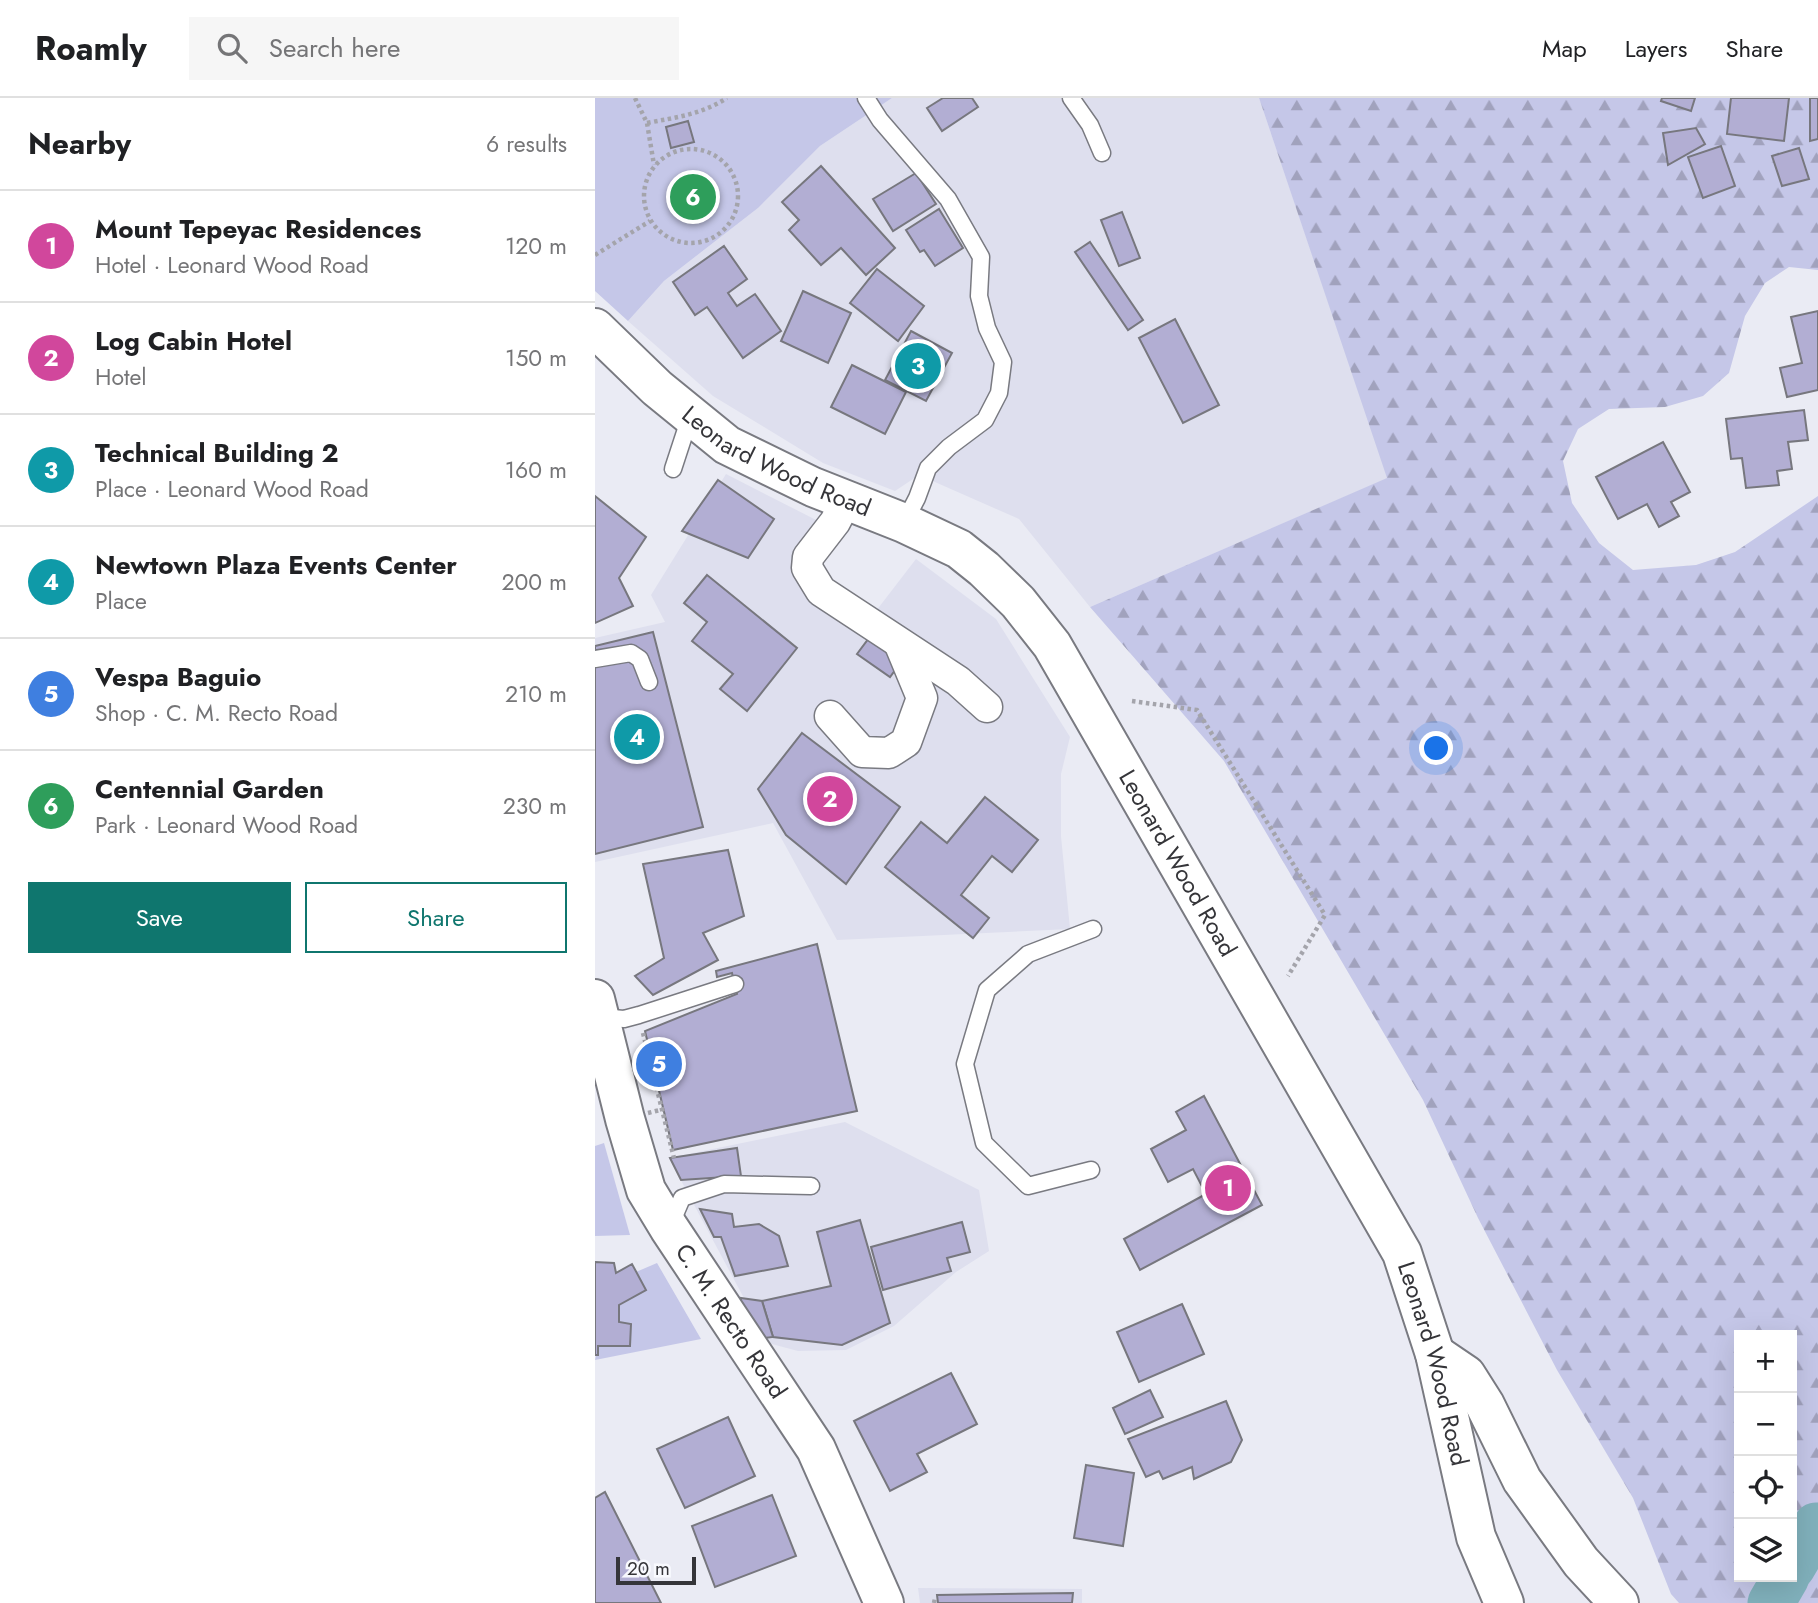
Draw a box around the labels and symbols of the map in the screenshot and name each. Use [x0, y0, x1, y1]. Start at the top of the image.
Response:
pin: 6 [670, 171, 716, 223]
pin: 3 [895, 340, 941, 392]
street label: Leonard Wood Road [675, 397, 876, 525]
pin: 4 [614, 711, 660, 763]
your location [1419, 731, 1453, 765]
street label: Leonard Wood Road [1110, 763, 1246, 963]
pin: 2 [807, 773, 853, 825]
pin: 5 [636, 1038, 682, 1090]
pin: 1 [1205, 1162, 1251, 1214]
street label: C. M. Recto Road [667, 1236, 796, 1405]
street label: Leonard Wood Road [1389, 1257, 1478, 1469]
scale bar [616, 1554, 697, 1586]

